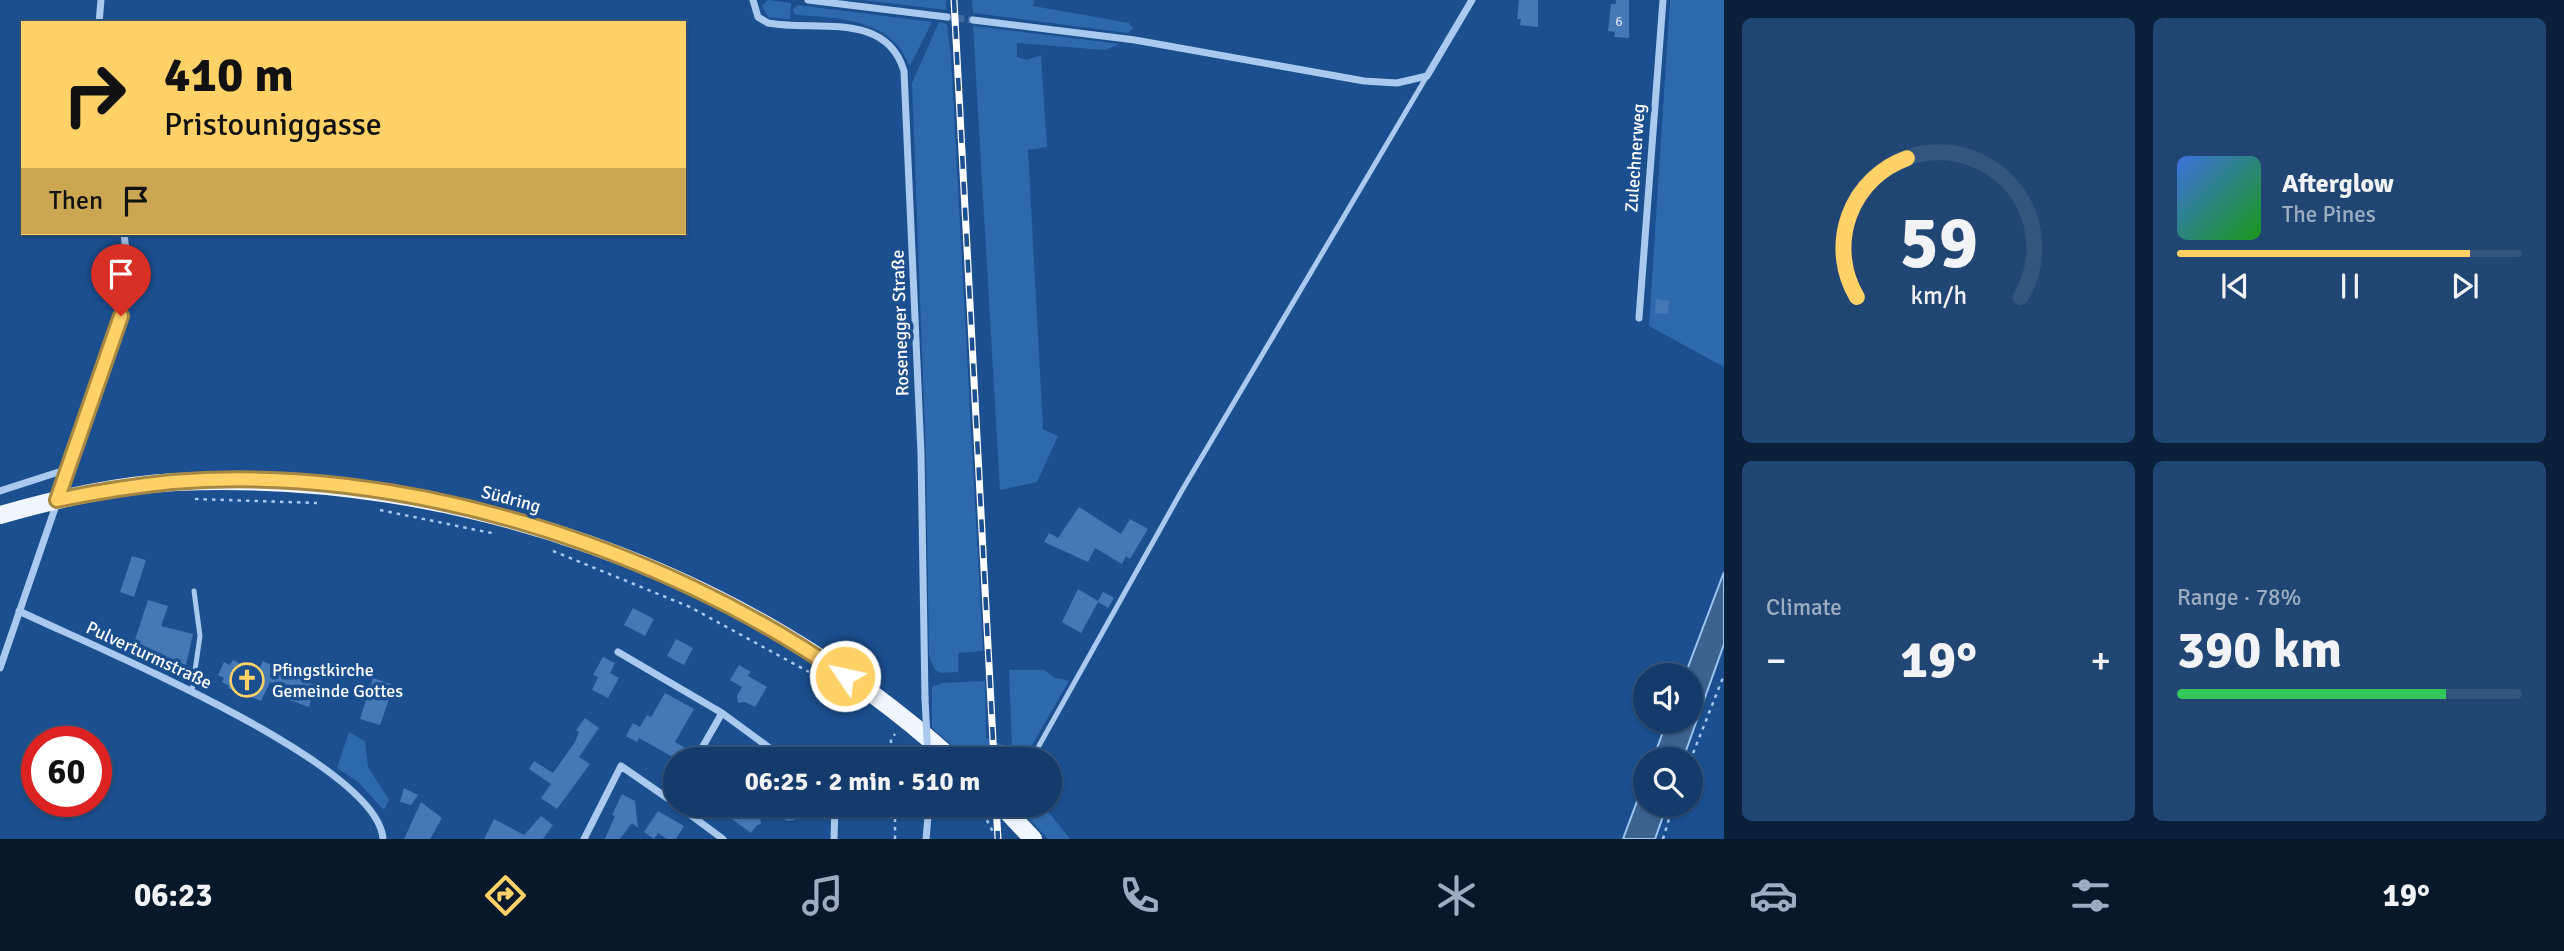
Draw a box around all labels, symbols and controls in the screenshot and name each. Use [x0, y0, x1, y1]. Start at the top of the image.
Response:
house number: 6 [1615, 13, 1623, 30]
text: 410 m [164, 45, 294, 105]
icon: right [49, 49, 140, 140]
street label: Zulechnerweg [1620, 103, 1650, 213]
text: Pristouniggasse [164, 105, 382, 144]
text: Afterglow [2282, 168, 2394, 200]
icon: arrive [117, 182, 155, 220]
text: Then [49, 185, 103, 217]
text: 59 [1899, 199, 1978, 288]
text: The Pines [2282, 200, 2376, 229]
pin [91, 244, 151, 316]
street label: Rosenegger Straße [886, 249, 914, 397]
icon: arrive [102, 255, 140, 293]
icon: previous [2216, 267, 2254, 305]
icon: pause [2331, 267, 2369, 305]
icon: next [2446, 267, 2484, 305]
text: km/h [1910, 280, 1967, 311]
street label: Südring [479, 481, 543, 517]
text: Range · 78% [2177, 583, 2301, 612]
text: Climate [1766, 593, 1842, 622]
street label: Pulverturmstraße [83, 616, 215, 694]
text: 390 km [2177, 618, 2342, 682]
text: 19° [1900, 628, 1977, 692]
text: − [1766, 637, 1787, 684]
text: + [2090, 637, 2111, 684]
position arrow [808, 639, 882, 713]
place label: Pfingstkirche Gemeinde Gottes [272, 659, 403, 702]
church icon: Pfingstkirche Gemeinde Gottes [228, 661, 266, 699]
map controls [1633, 663, 1703, 817]
button: sound [1633, 663, 1703, 733]
speed limit sign: 60 [21, 726, 112, 817]
button: search [1633, 747, 1703, 817]
text: 06:25 · 2 min · 510 m [745, 766, 980, 798]
icon: directions [481, 871, 530, 920]
icon: music [798, 871, 847, 920]
icon: phone [1115, 871, 1164, 920]
icon: climate [1432, 871, 1481, 920]
icon: car [1749, 871, 1798, 920]
icon: filters [2066, 871, 2115, 920]
text: 06:23 [134, 876, 213, 915]
text: 19° [2383, 876, 2430, 915]

